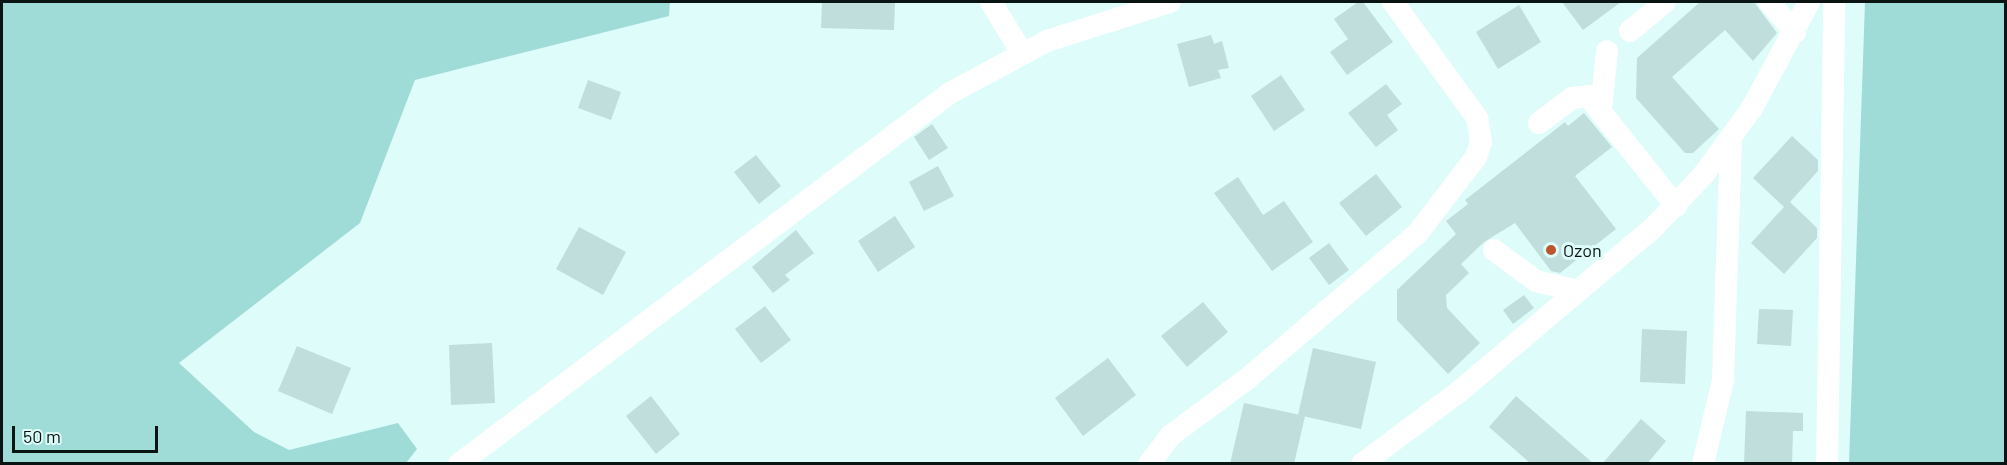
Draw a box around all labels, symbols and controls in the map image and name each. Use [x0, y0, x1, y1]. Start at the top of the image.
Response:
place label: Ozon [1563, 239, 1602, 261]
marker: Ozon [1544, 243, 1558, 257]
scale bar [15, 414, 160, 452]
text: 50 m [23, 425, 61, 447]

